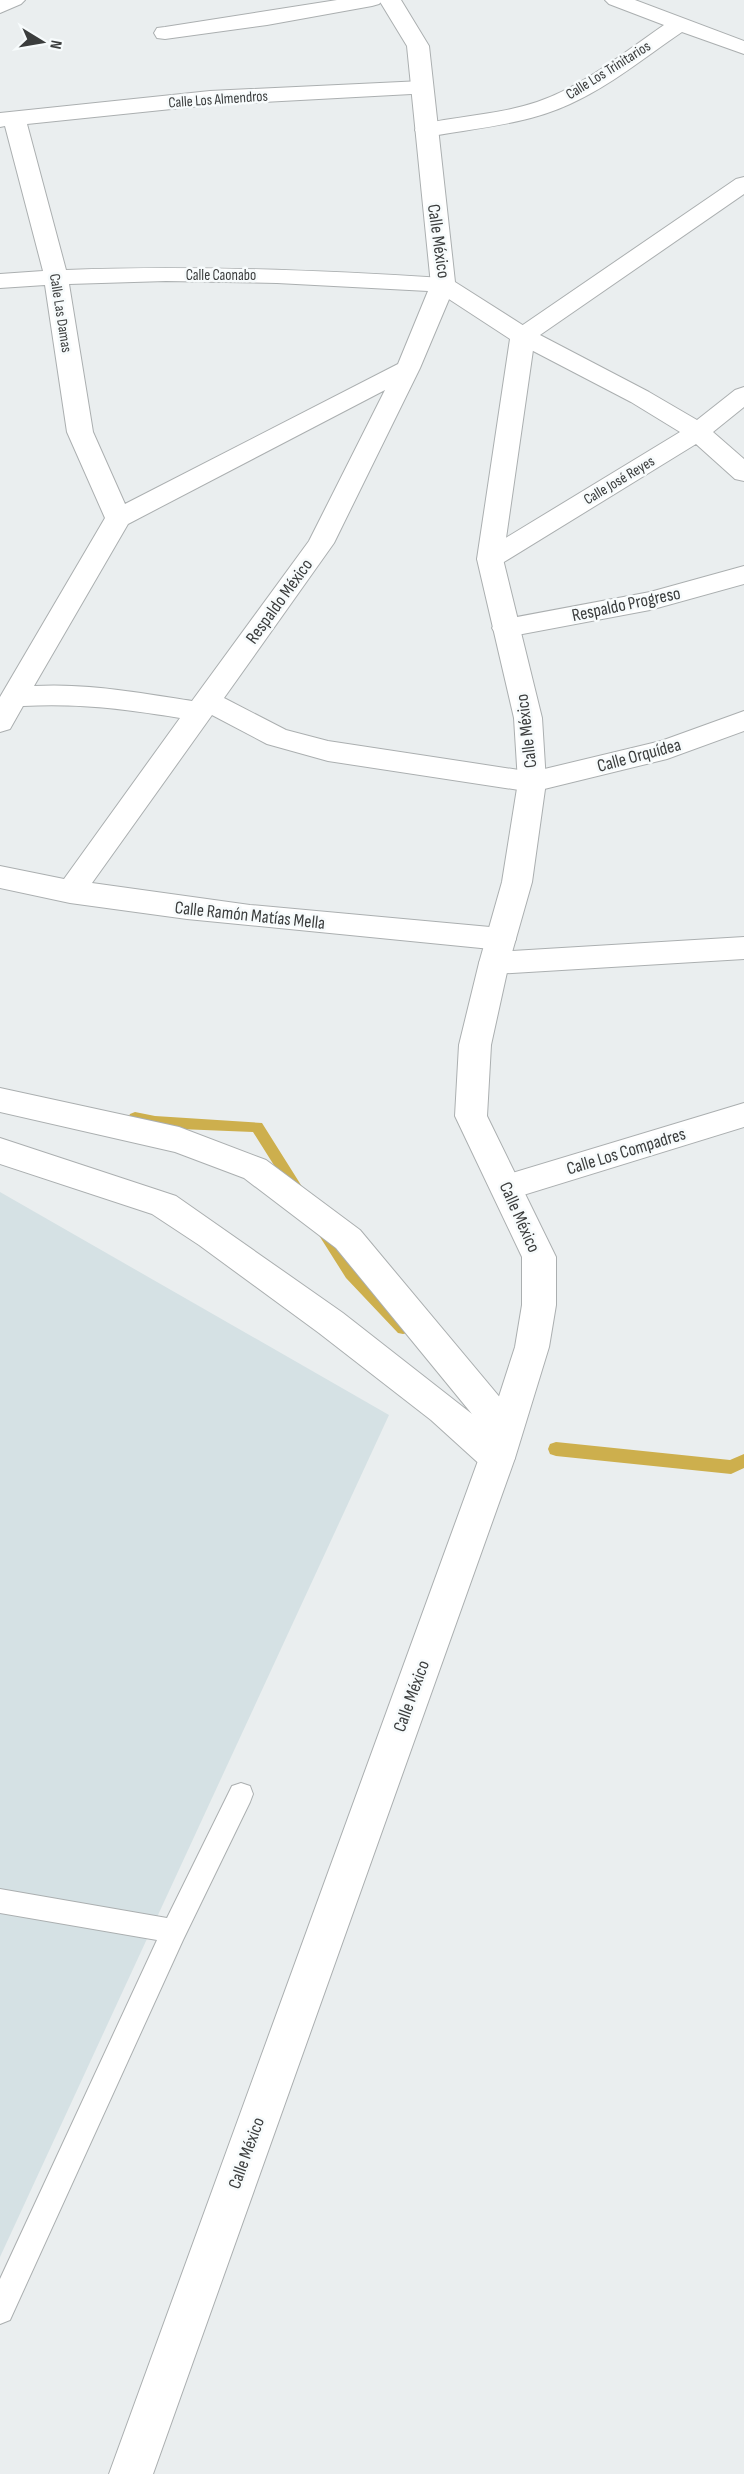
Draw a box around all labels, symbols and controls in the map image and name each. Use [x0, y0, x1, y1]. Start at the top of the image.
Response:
north arrow [12, 12, 72, 72]
street label: Calle Los Trinitarios [562, 37, 654, 104]
text: N [45, 39, 65, 51]
street label: Calle Los Almendros [168, 87, 268, 112]
street label: Calle México [423, 203, 454, 279]
street label: Calle Caonabo [186, 266, 256, 285]
street label: Calle Las Damas [45, 272, 76, 354]
street label: Calle José Reyes [580, 452, 658, 509]
street label: Respaldo México [242, 555, 317, 648]
street label: Respaldo Progreso [570, 583, 682, 626]
street label: Calle México [512, 693, 541, 769]
street label: Calle Orquídea [595, 734, 683, 777]
street label: Calle Ramón Matías Mella [174, 897, 326, 934]
street label: Calle Los Compadres [564, 1123, 688, 1180]
street label: Calle México [495, 1179, 544, 1256]
street label: Calle México [389, 1658, 434, 1735]
street label: Calle México [224, 2115, 269, 2192]

